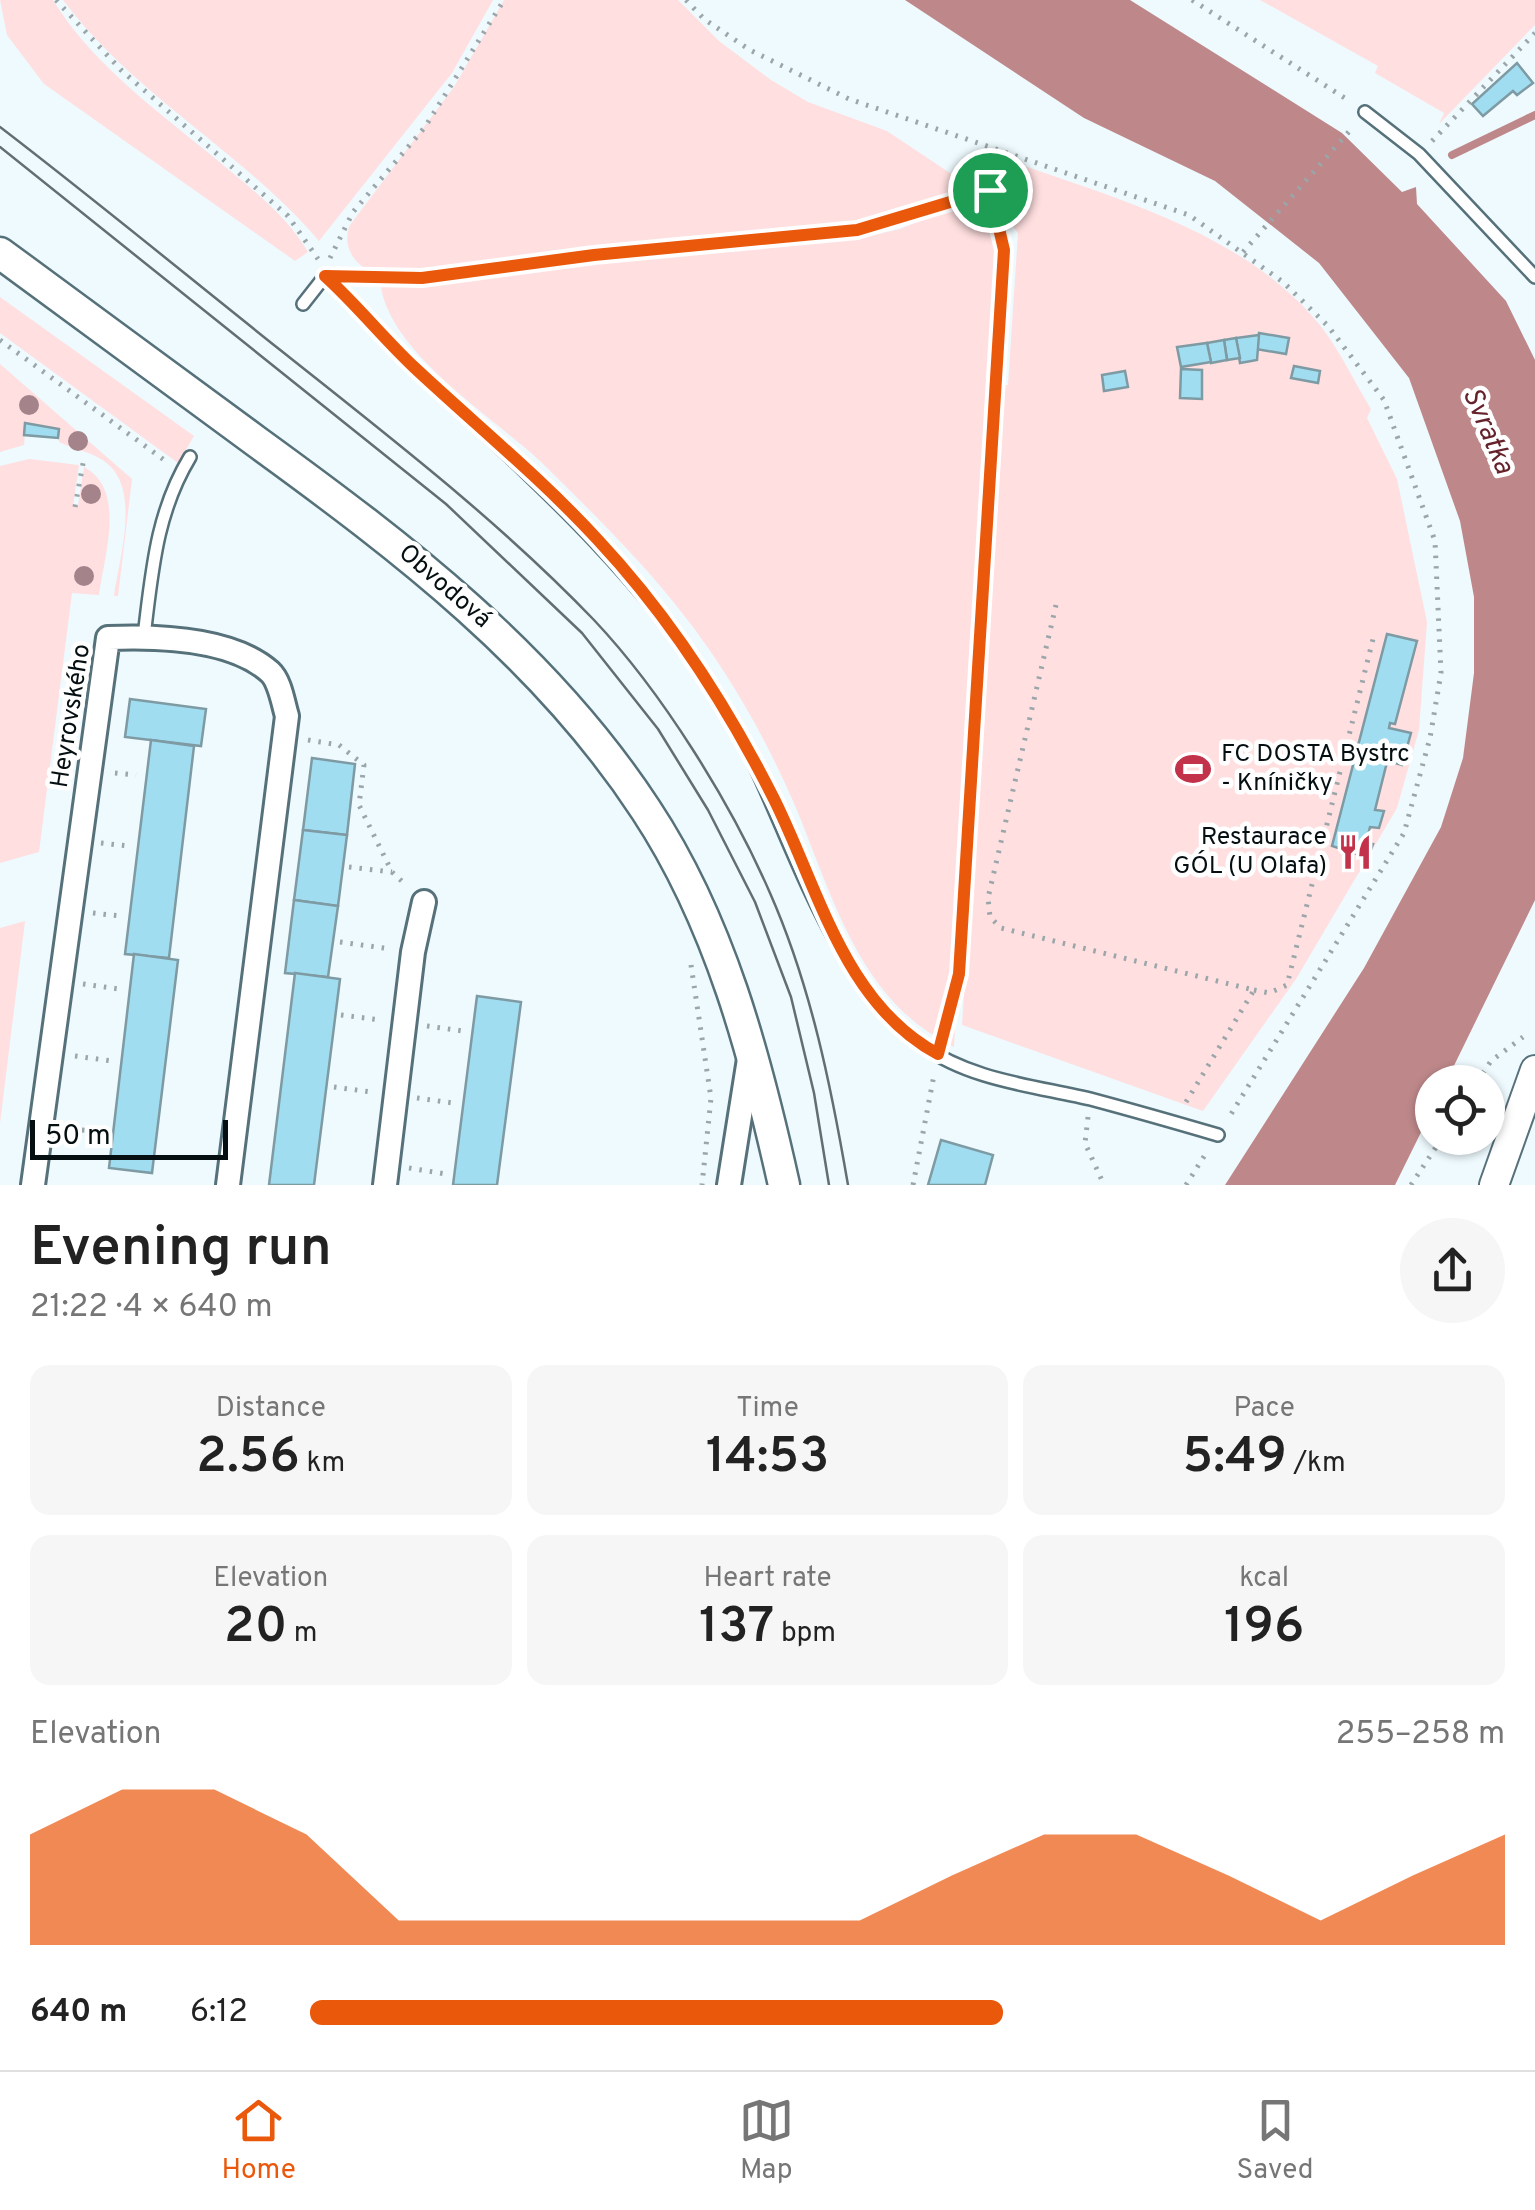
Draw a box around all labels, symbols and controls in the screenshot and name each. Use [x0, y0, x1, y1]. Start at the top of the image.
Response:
pin [948, 148, 1033, 233]
icon: arrive [963, 163, 1018, 218]
water label: Svratka [1453, 382, 1521, 480]
street label: Obvodová [391, 538, 497, 636]
street label: Heyrovského [45, 642, 99, 790]
place label: FC DOSTA Bystrc - Kníničky [1221, 739, 1410, 800]
sports icon: FC DOSTA Bystrc - Kníničky [1174, 750, 1212, 788]
place label: Restaurace GÓL (U Olafa) [1173, 822, 1327, 883]
restaurant icon: Restaurace GÓL (U Olafa) [1336, 833, 1374, 871]
map controls [1415, 1065, 1505, 1155]
button: locate [1415, 1065, 1505, 1155]
scale bar [30, 1115, 228, 1160]
text: 50 m [45, 1119, 111, 1155]
text: Evening run [30, 1215, 332, 1285]
button: share [1400, 1218, 1505, 1323]
text: 21:22 · 4 × 640 m [30, 1288, 273, 1328]
text: Distance [216, 1391, 326, 1427]
text: Time [736, 1391, 799, 1427]
text: Pace [1233, 1391, 1295, 1427]
text: 2.56 [196, 1427, 300, 1490]
text: 14:53 [706, 1427, 829, 1490]
text: 5:49 [1182, 1427, 1287, 1490]
text: km [300, 1446, 345, 1482]
text: /km [1287, 1446, 1346, 1482]
text: Elevation [213, 1561, 328, 1597]
text: Heart rate [703, 1561, 832, 1597]
text: kcal [1239, 1561, 1289, 1597]
text: 20 [224, 1597, 287, 1660]
text: 137 [699, 1597, 774, 1660]
text: 196 [1224, 1597, 1304, 1660]
text: m [287, 1616, 318, 1652]
text: bpm [774, 1616, 836, 1652]
text: Elevation [30, 1715, 162, 1755]
text: 255–258 m [1336, 1715, 1505, 1755]
text: 640 m [30, 1993, 127, 2033]
text: 6:12 [190, 1993, 248, 2033]
tab: Home [221, 2093, 296, 2189]
tab: Map [739, 2093, 794, 2189]
tab: Saved [1237, 2093, 1314, 2189]

